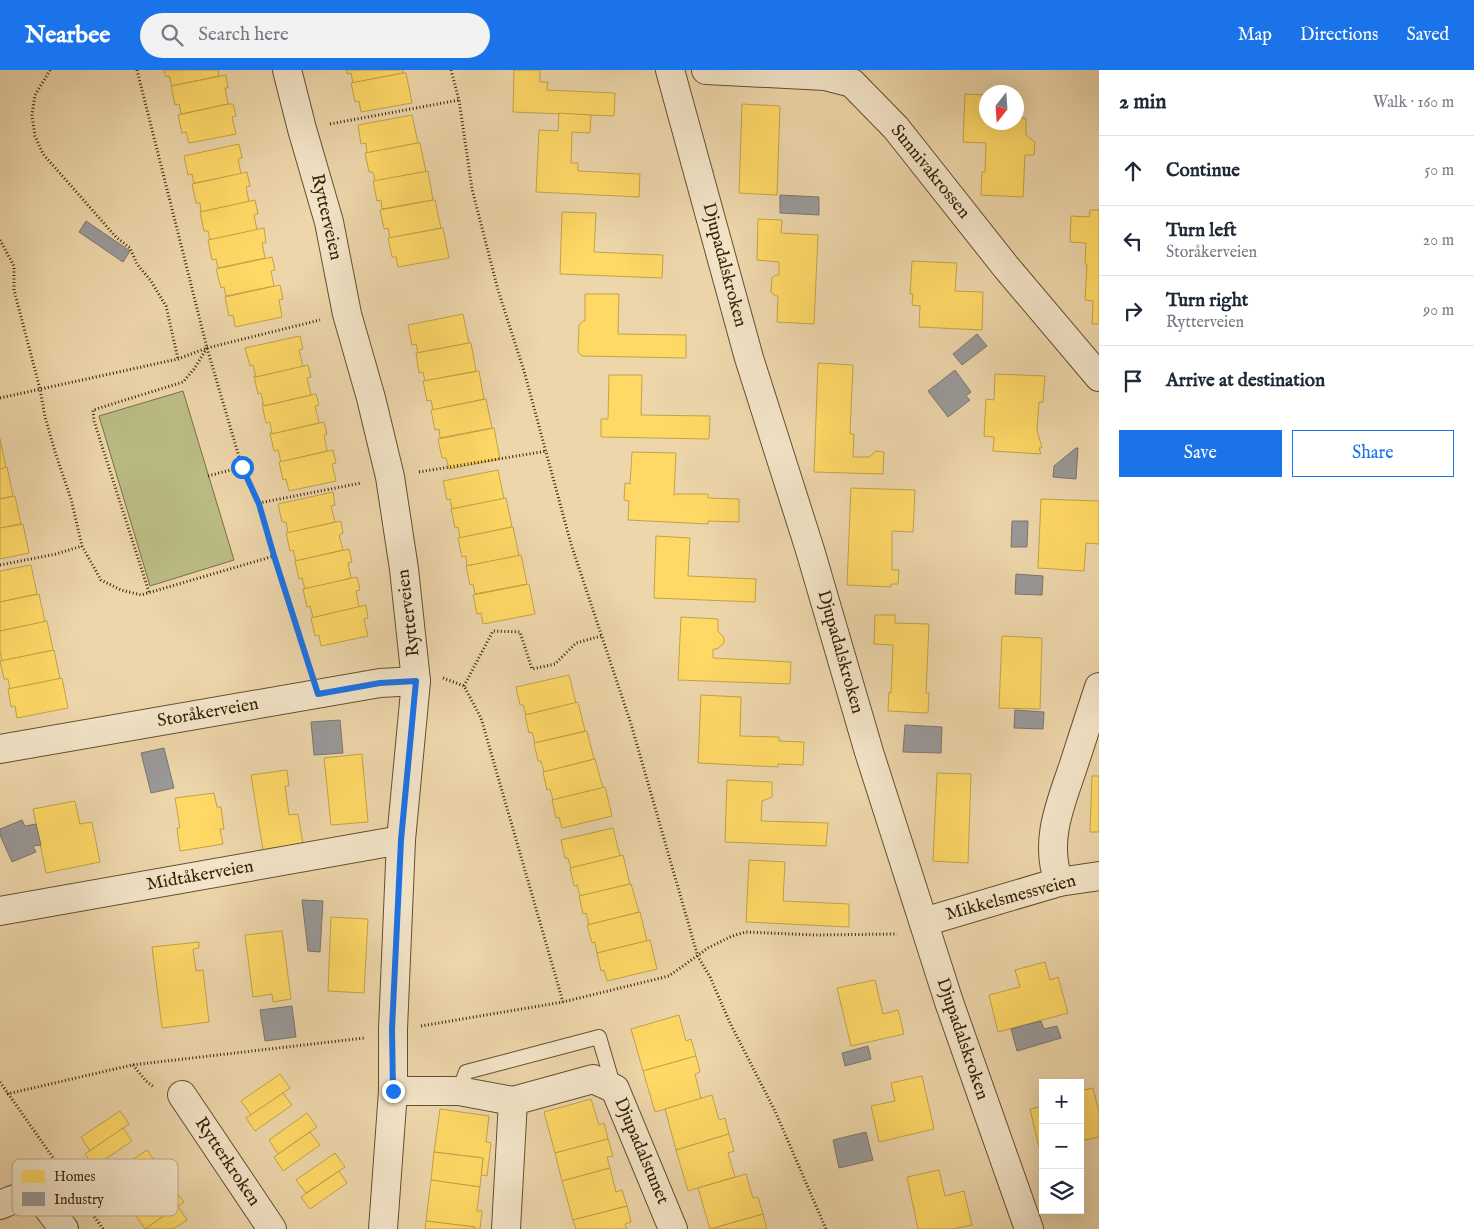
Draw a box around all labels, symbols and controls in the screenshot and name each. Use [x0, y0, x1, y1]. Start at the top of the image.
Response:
search box [140, 13, 490, 58]
text: Nearbee [25, 20, 110, 51]
icon: search [158, 21, 186, 49]
text: Search here [198, 23, 289, 47]
text: Map [1238, 24, 1272, 47]
text: Directions [1300, 24, 1378, 47]
text: Saved [1406, 24, 1449, 47]
north arrow [979, 85, 1024, 130]
text: 2 min [1119, 89, 1166, 116]
text: Walk · 160 m [1373, 93, 1454, 113]
street label: Sunnivakrossen [885, 120, 975, 224]
icon: ahead [1119, 157, 1147, 185]
text: Continue [1166, 159, 1240, 183]
text: 50 m [1425, 161, 1454, 181]
street label: Rytterveien [305, 172, 347, 263]
street label: Djupadalskroken [696, 200, 752, 330]
text: Turn left [1166, 219, 1237, 243]
icon: left [1119, 227, 1147, 255]
text: 20 m [1423, 231, 1454, 251]
text: Storåkerveien [1166, 243, 1257, 263]
text: Turn right [1166, 289, 1248, 313]
icon: right [1119, 297, 1147, 325]
text: 90 m [1423, 301, 1454, 321]
text: Rytterveien [1166, 313, 1244, 333]
icon: arrive [1119, 367, 1147, 395]
text: Arrive at destination [1166, 369, 1325, 393]
button: Save [1119, 430, 1282, 477]
button: Share [1292, 430, 1454, 477]
route start [231, 456, 254, 479]
street label: Rytterveien [392, 568, 426, 658]
street label: Djupadalskroken [811, 588, 869, 717]
street label: Storåkerveien [156, 693, 261, 733]
street label: Midtåkerveien [145, 855, 256, 897]
street label: Mikkelsmessveien [943, 869, 1079, 926]
street label: Djupadalskroken [930, 975, 994, 1103]
map controls [1039, 1079, 1084, 1214]
button: + [1039, 1079, 1084, 1124]
route end [382, 1080, 405, 1103]
street label: Djupadalstunet [608, 1094, 674, 1208]
street label: Rytterkroken [189, 1113, 265, 1211]
button: − [1039, 1124, 1084, 1169]
legend [12, 1159, 178, 1216]
text: Homes [54, 1168, 96, 1186]
button: layers [1039, 1169, 1084, 1214]
text: Industry [54, 1191, 104, 1209]

